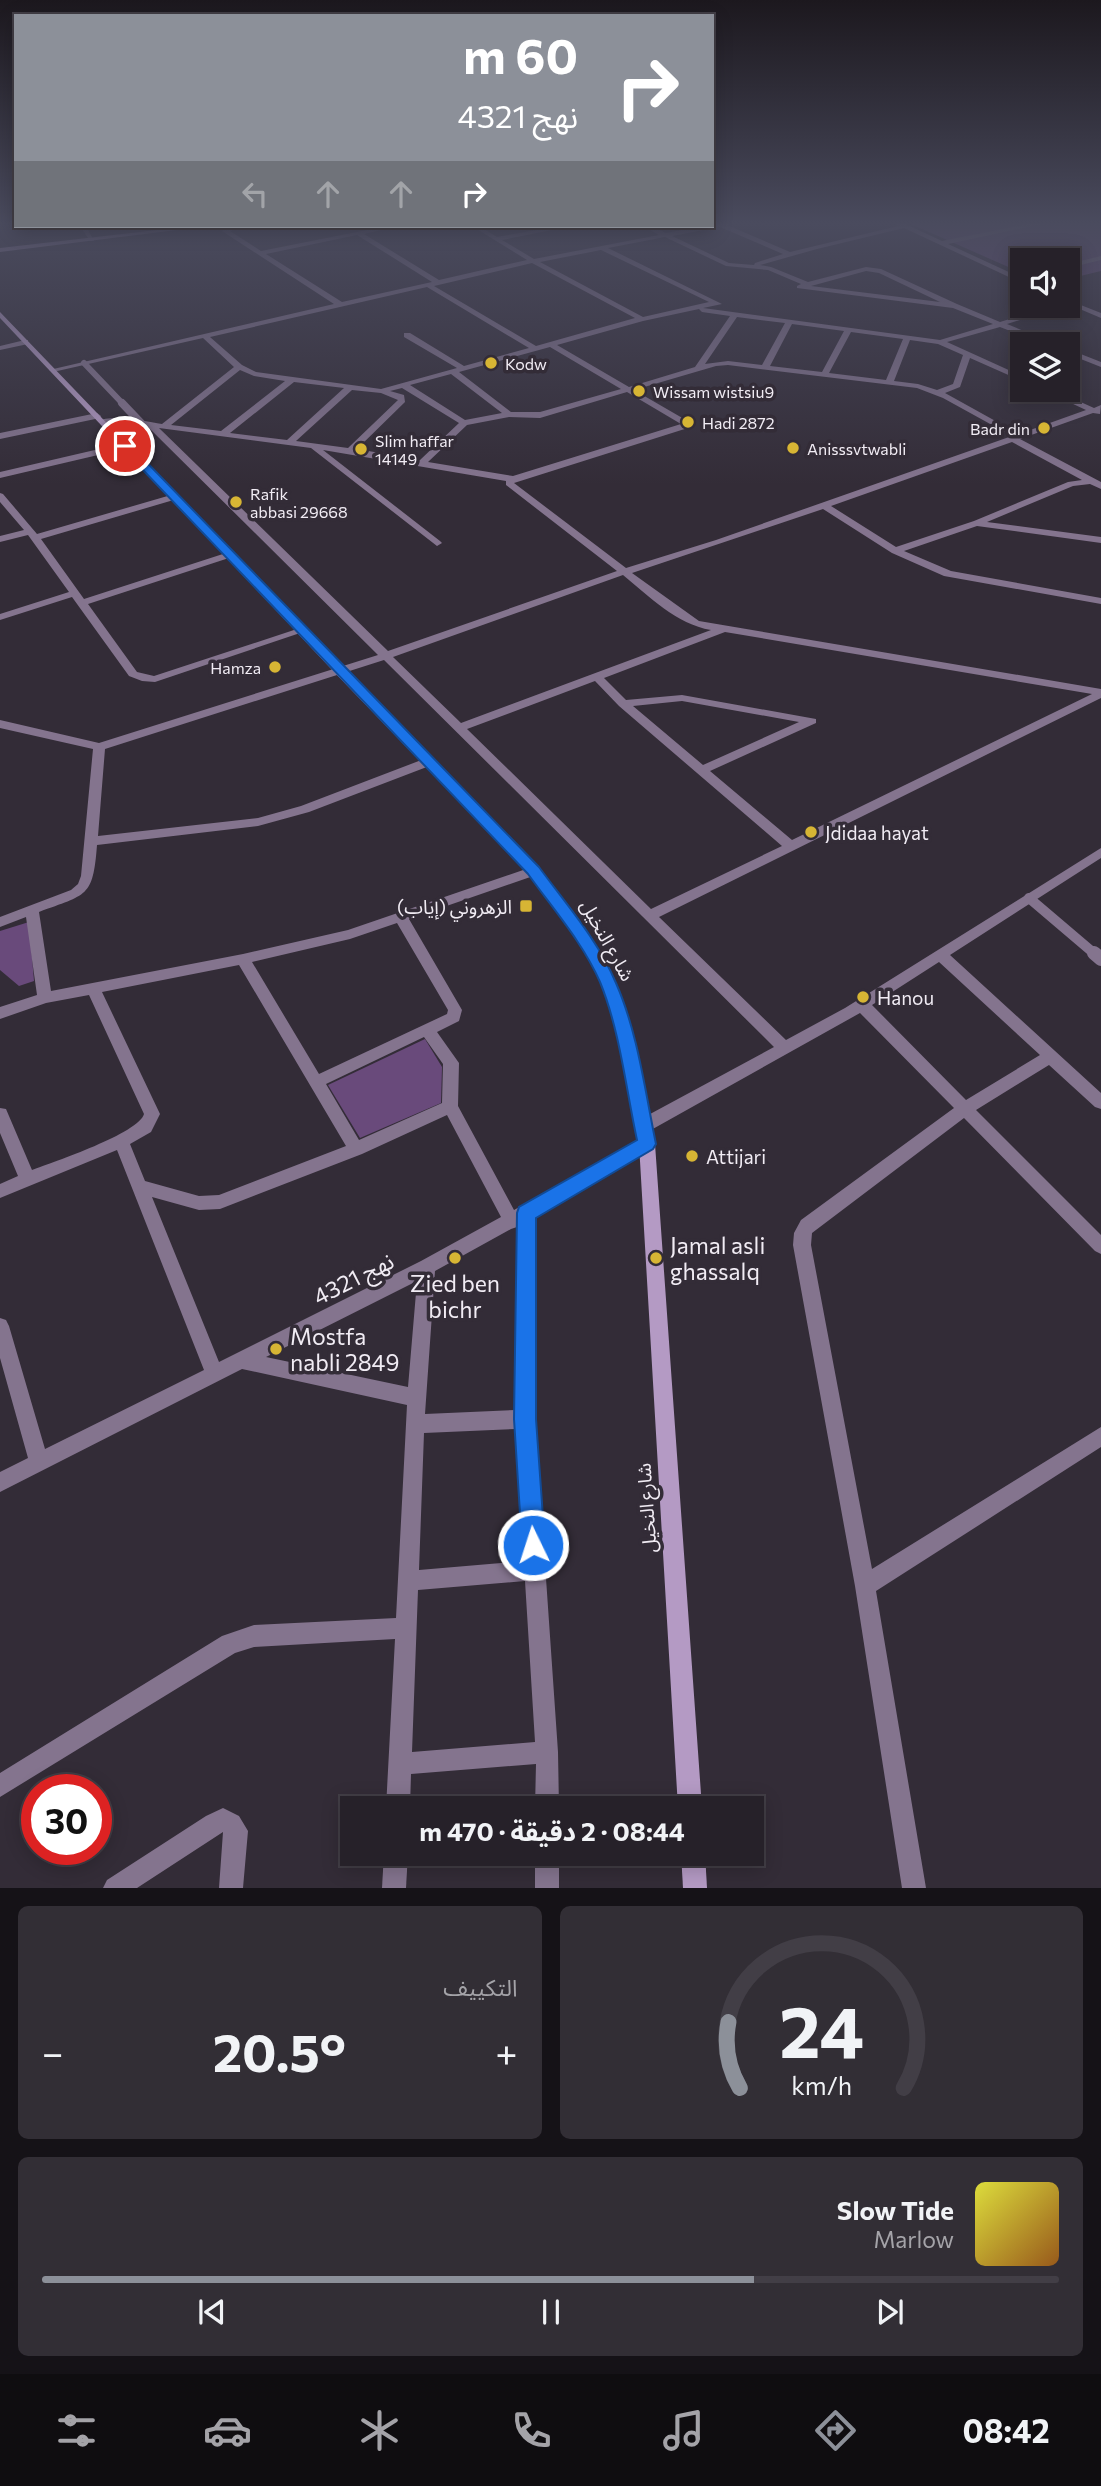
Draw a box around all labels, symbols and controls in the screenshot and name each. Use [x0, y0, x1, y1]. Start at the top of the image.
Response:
text: 60 m [463, 24, 578, 84]
icon: right [602, 42, 693, 133]
text: نهج 4321 [457, 95, 578, 135]
icon: left [236, 175, 274, 213]
icon: ahead [309, 175, 347, 213]
icon: ahead [382, 175, 420, 213]
icon: right [455, 175, 493, 213]
map controls [1010, 248, 1080, 402]
button: sound [1010, 248, 1080, 318]
button: layers [1010, 332, 1080, 402]
place label: Kodw [505, 354, 547, 373]
marker: Kodw [483, 355, 499, 371]
place label: Wissam wistsiu9 [653, 382, 774, 401]
marker: Wissam wistsiu9 [631, 383, 647, 399]
place label: Hadi 2872 [702, 413, 775, 432]
marker: Hadi 2872 [680, 414, 696, 430]
pin [95, 416, 155, 476]
place label: Badr din [970, 419, 1030, 438]
marker: Badr din [1036, 420, 1052, 436]
icon: arrive [106, 427, 144, 465]
place label: Slim haffar 14149 [375, 431, 455, 468]
place label: Anisssvtwabli [807, 439, 906, 458]
marker: Anisssvtwabli [785, 440, 801, 456]
marker: Slim haffar 14149 [353, 441, 369, 457]
place label: Rafik abbasi 29668 [250, 484, 348, 521]
marker: Rafik abbasi 29668 [228, 494, 244, 510]
place label: Hamza [210, 658, 261, 677]
marker: Hamza [267, 659, 283, 675]
place label: Jdidaa hayat [825, 821, 929, 844]
marker: Jdidaa hayat [803, 824, 819, 840]
place label: الزهروني (إياب) [397, 895, 512, 922]
street label: شارع النخيل [574, 895, 640, 986]
marker: الزهروني (إياب) [518, 898, 534, 914]
place label: Hanou [877, 986, 934, 1009]
marker: Hanou [855, 989, 871, 1005]
place label: Attijari [706, 1145, 766, 1168]
marker: Attijari [684, 1148, 700, 1164]
place label: Jamal asli ghassalq [670, 1231, 765, 1285]
street label: نهج 4321 [308, 1246, 400, 1314]
marker: Zied ben bichr [447, 1250, 463, 1266]
marker: Jamal asli ghassalq [648, 1250, 664, 1266]
place label: Zied ben bichr [410, 1269, 500, 1323]
place label: Mostfa nabli 2849 [290, 1322, 399, 1376]
marker: Mostfa nabli 2849 [268, 1341, 284, 1357]
street label: شارع النخيل [631, 1462, 664, 1554]
position arrow [496, 1508, 570, 1582]
speed limit sign: 30 [21, 1774, 112, 1865]
text: 08:44 · 2 دقيقة · 470 m [419, 1815, 685, 1846]
text: التكييف [443, 1973, 518, 2001]
text: 24 [779, 1985, 864, 2074]
text: 20.5° [213, 2019, 346, 2083]
text: − [42, 2028, 64, 2075]
text: + [495, 2028, 518, 2075]
text: km/h [791, 2070, 852, 2100]
text: Slow Tide [837, 2194, 954, 2225]
text: Marlow [873, 2225, 954, 2253]
icon: previous [193, 2293, 231, 2331]
icon: pause [532, 2293, 570, 2331]
icon: next [871, 2293, 909, 2331]
icon: filters [52, 2406, 101, 2455]
icon: car [203, 2406, 252, 2455]
icon: climate [355, 2406, 404, 2455]
icon: phone [507, 2406, 556, 2455]
icon: music [659, 2406, 708, 2455]
icon: directions [811, 2406, 860, 2455]
text: 08:42 [962, 2410, 1050, 2450]

